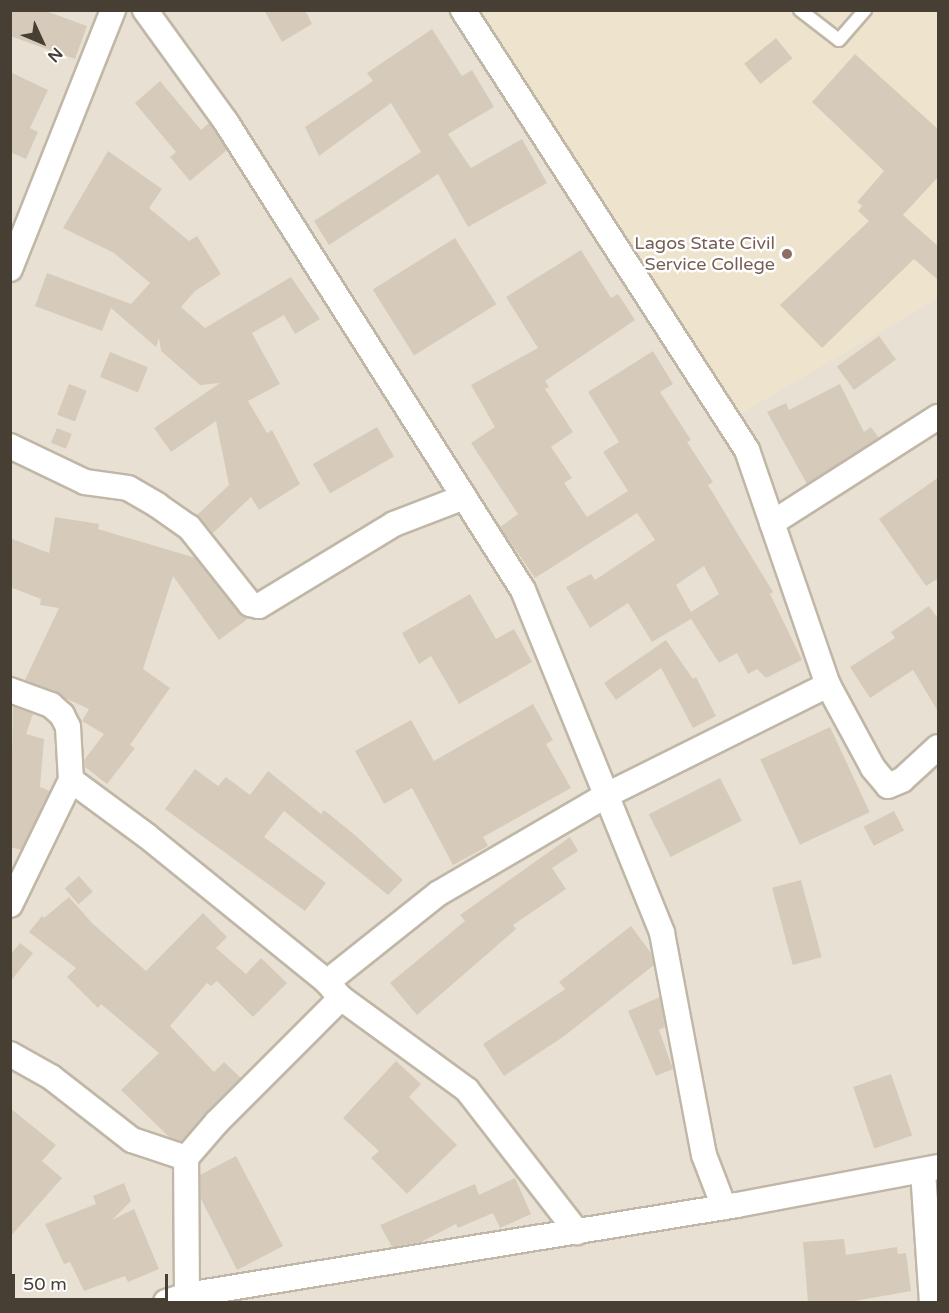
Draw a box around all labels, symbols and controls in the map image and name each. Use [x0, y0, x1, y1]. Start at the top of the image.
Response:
north arrow [12, 12, 72, 72]
text: N [43, 43, 67, 66]
place label: Lagos State Civil Service College [634, 233, 775, 276]
marker: Lagos State Civil Service College [780, 247, 794, 261]
scale bar [15, 1262, 171, 1300]
text: 50 m [23, 1273, 67, 1295]

